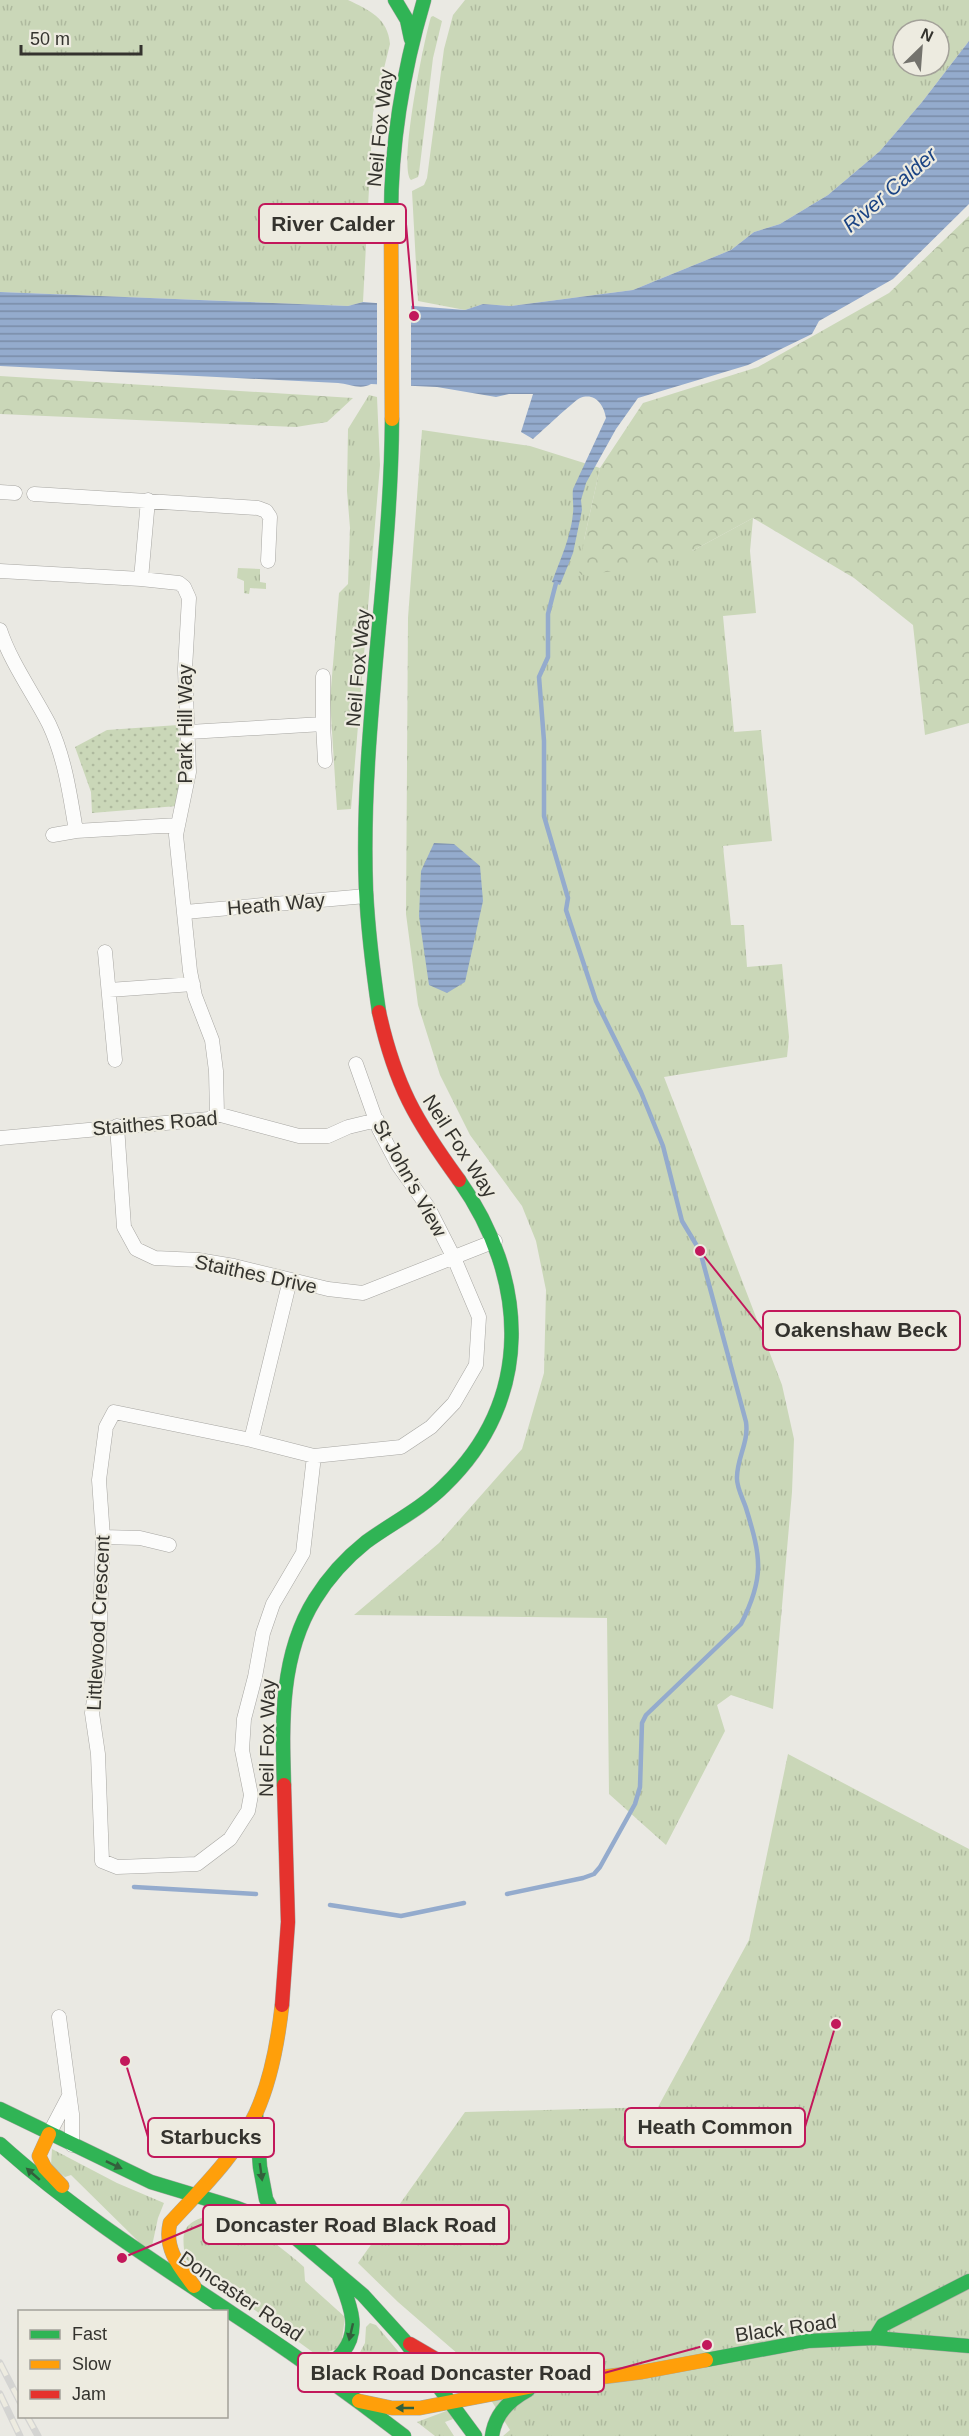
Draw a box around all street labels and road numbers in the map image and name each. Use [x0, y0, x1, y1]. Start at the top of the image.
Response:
street label: Neil Fox Way [363, 68, 397, 188]
street label: Neil Fox Way [342, 608, 374, 728]
street label: Park Hill Way [174, 664, 196, 784]
street label: Heath Way [226, 889, 326, 919]
street label: Neil Fox Way [419, 1090, 501, 1202]
street label: Staithes Road [91, 1107, 219, 1139]
street label: St John's View [369, 1116, 451, 1241]
street label: Staithes Drive [193, 1250, 319, 1298]
street label: Littlewood Crescent [82, 1534, 114, 1711]
street label: Neil Fox Way [255, 1679, 279, 1797]
street label: Doncaster Road [175, 2246, 307, 2346]
street label: Black Road [734, 2310, 838, 2346]

